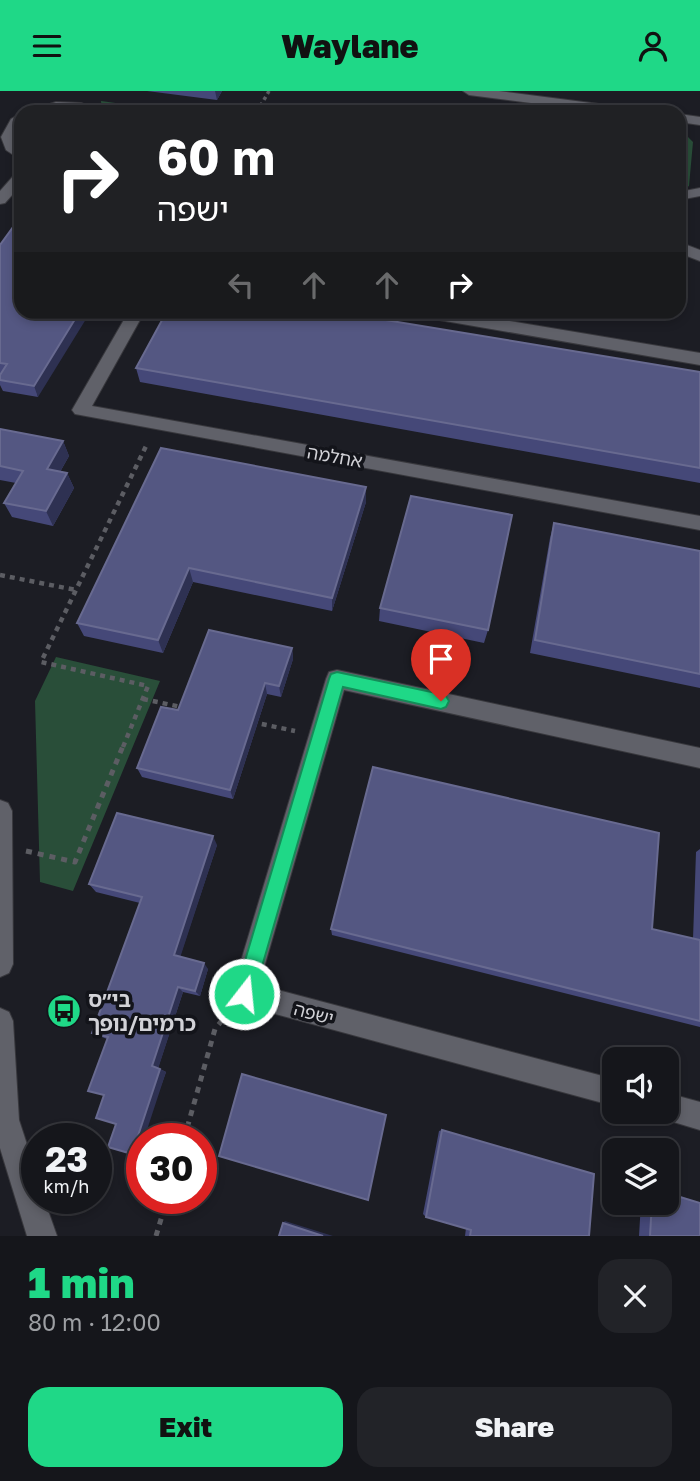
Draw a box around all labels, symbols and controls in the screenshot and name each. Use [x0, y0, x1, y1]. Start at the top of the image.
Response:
icon: menu [28, 27, 66, 65]
text: Waylane [281, 27, 419, 65]
icon: person [634, 27, 672, 65]
text: 60 m [157, 127, 275, 186]
icon: right [42, 133, 133, 224]
text: ישפה [157, 190, 229, 228]
icon: left [222, 266, 260, 304]
icon: ahead [295, 266, 333, 304]
icon: ahead [368, 266, 406, 304]
icon: right [441, 266, 479, 304]
street label: אחלמה [306, 440, 364, 472]
pin [411, 629, 471, 701]
icon: arrive [422, 640, 460, 678]
position arrow [207, 957, 281, 1031]
place label: בי״ס כרמים/נופך [88, 986, 196, 1036]
bus stop icon: בי״ס כרמים/נופך [45, 992, 83, 1030]
street label: ישפה [292, 997, 336, 1029]
map controls [602, 1047, 679, 1215]
button: sound [602, 1047, 679, 1124]
speed limit sign: 30 [126, 1123, 217, 1214]
text: 23 [45, 1138, 88, 1180]
button: layers [602, 1138, 679, 1215]
text: km/h [44, 1175, 89, 1197]
text: 1 min [28, 1257, 135, 1307]
button: close [598, 1259, 672, 1333]
text: 80 m · 12:00 [28, 1308, 161, 1336]
button: Exit [28, 1387, 343, 1467]
button: Share [357, 1387, 672, 1467]

